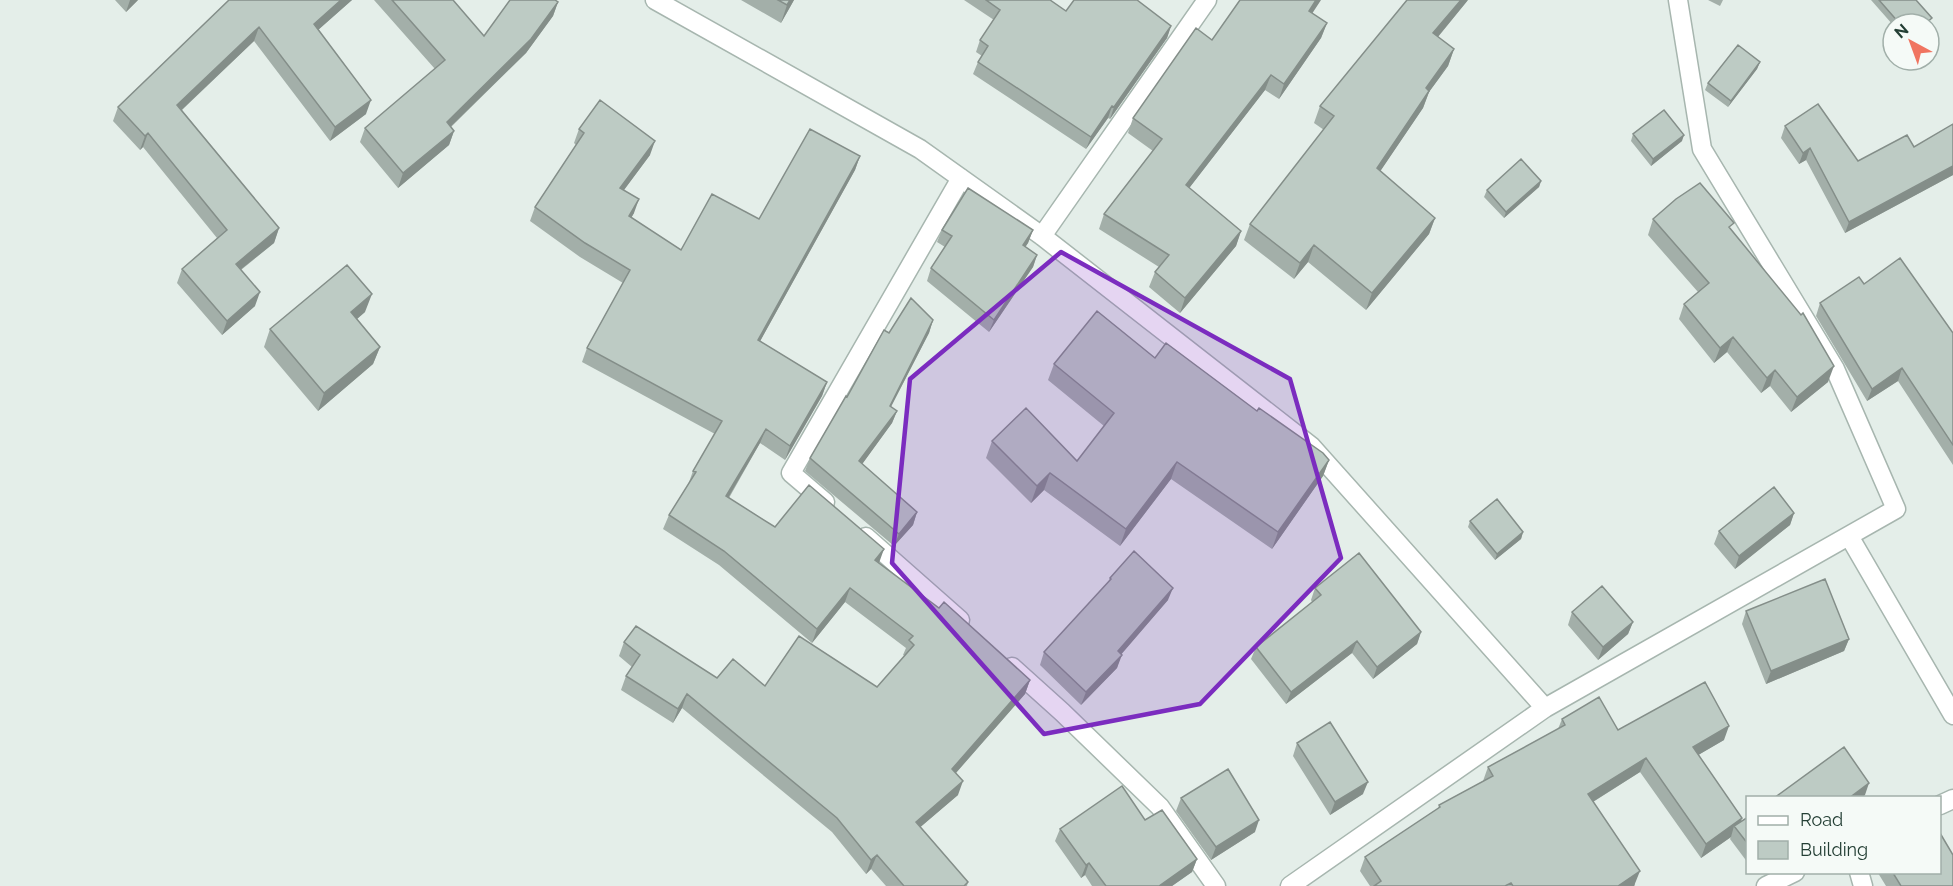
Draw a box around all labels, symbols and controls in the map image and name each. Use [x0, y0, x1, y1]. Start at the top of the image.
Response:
north arrow [1881, 12, 1941, 72]
text: N [1891, 20, 1912, 42]
legend [1746, 796, 1941, 874]
text: Road [1800, 809, 1843, 830]
text: Building [1800, 839, 1868, 860]

